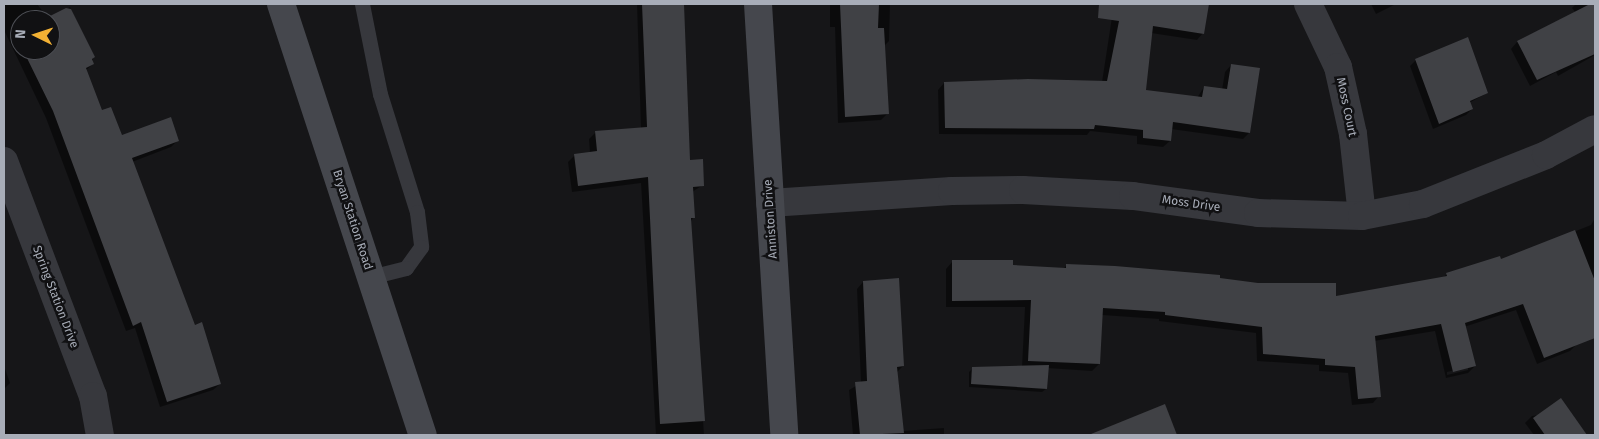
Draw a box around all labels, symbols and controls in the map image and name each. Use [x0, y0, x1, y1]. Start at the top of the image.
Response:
north arrow [10, 10, 60, 60]
text: N [12, 29, 29, 39]
street label: Moss Court [1333, 76, 1359, 138]
street label: Bryan Station Road [329, 168, 375, 272]
street label: Anniston Drive [761, 179, 781, 259]
street label: Moss Drive [1161, 193, 1221, 215]
street label: Spring Station Drive [29, 244, 81, 350]

